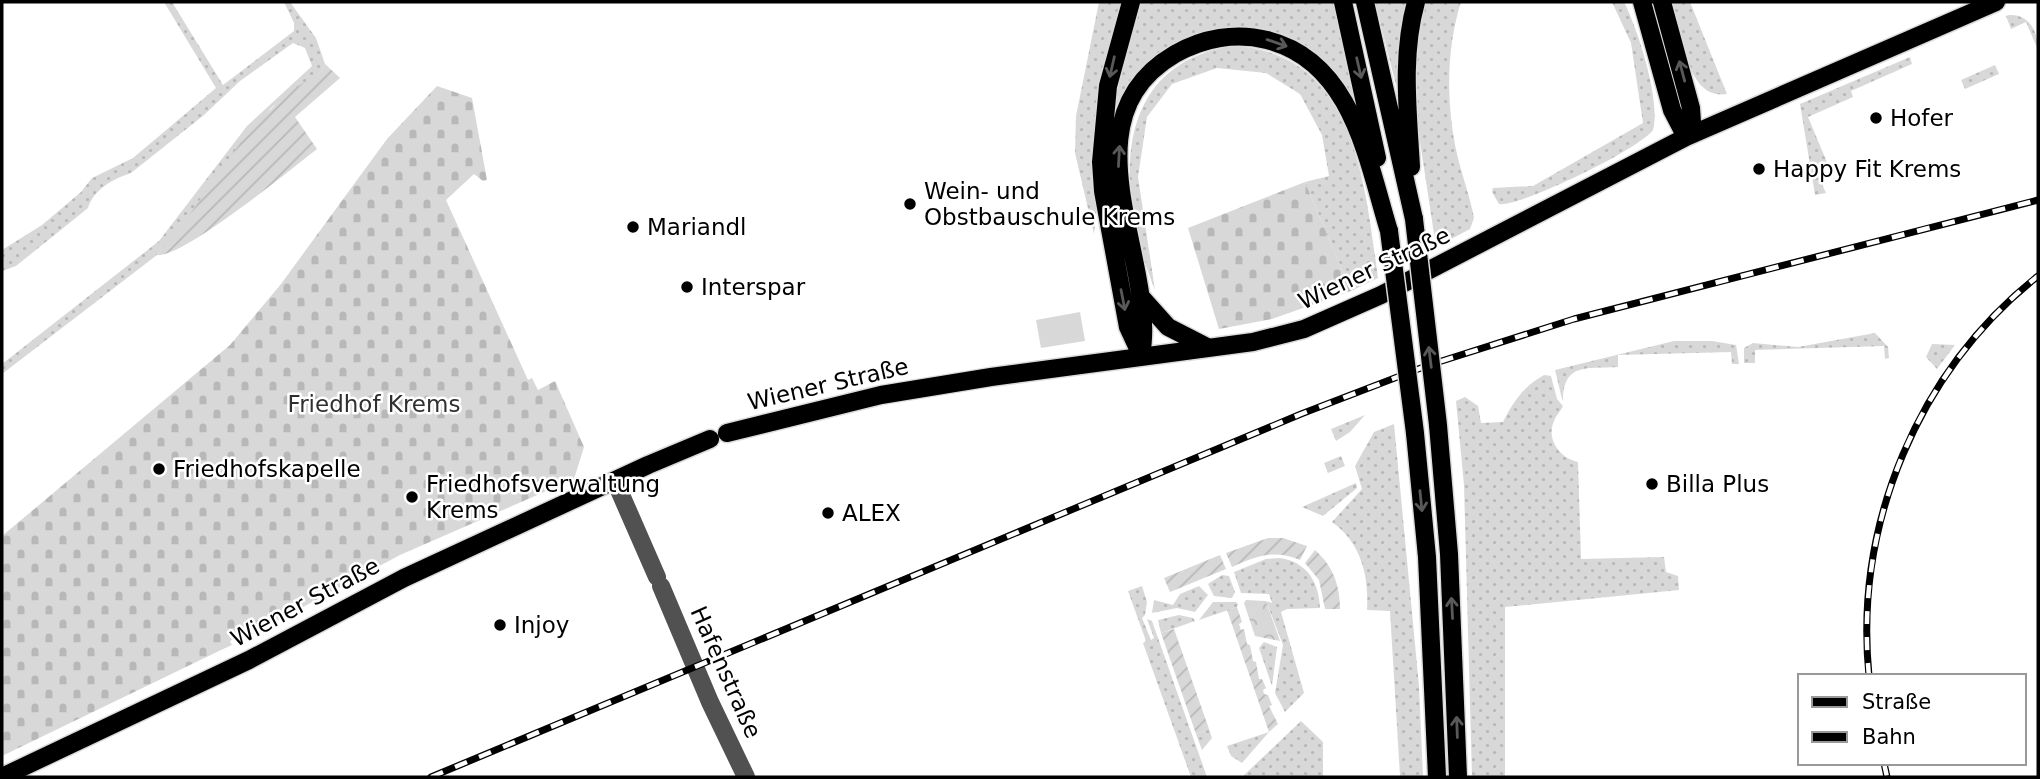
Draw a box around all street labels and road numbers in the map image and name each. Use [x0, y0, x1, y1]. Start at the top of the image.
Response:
street label: Wiener Straße [1294, 222, 1454, 314]
street label: Wiener Straße [745, 353, 911, 415]
street label: Wiener Straße [226, 552, 384, 652]
street label: Hafenstraße [685, 602, 767, 742]

